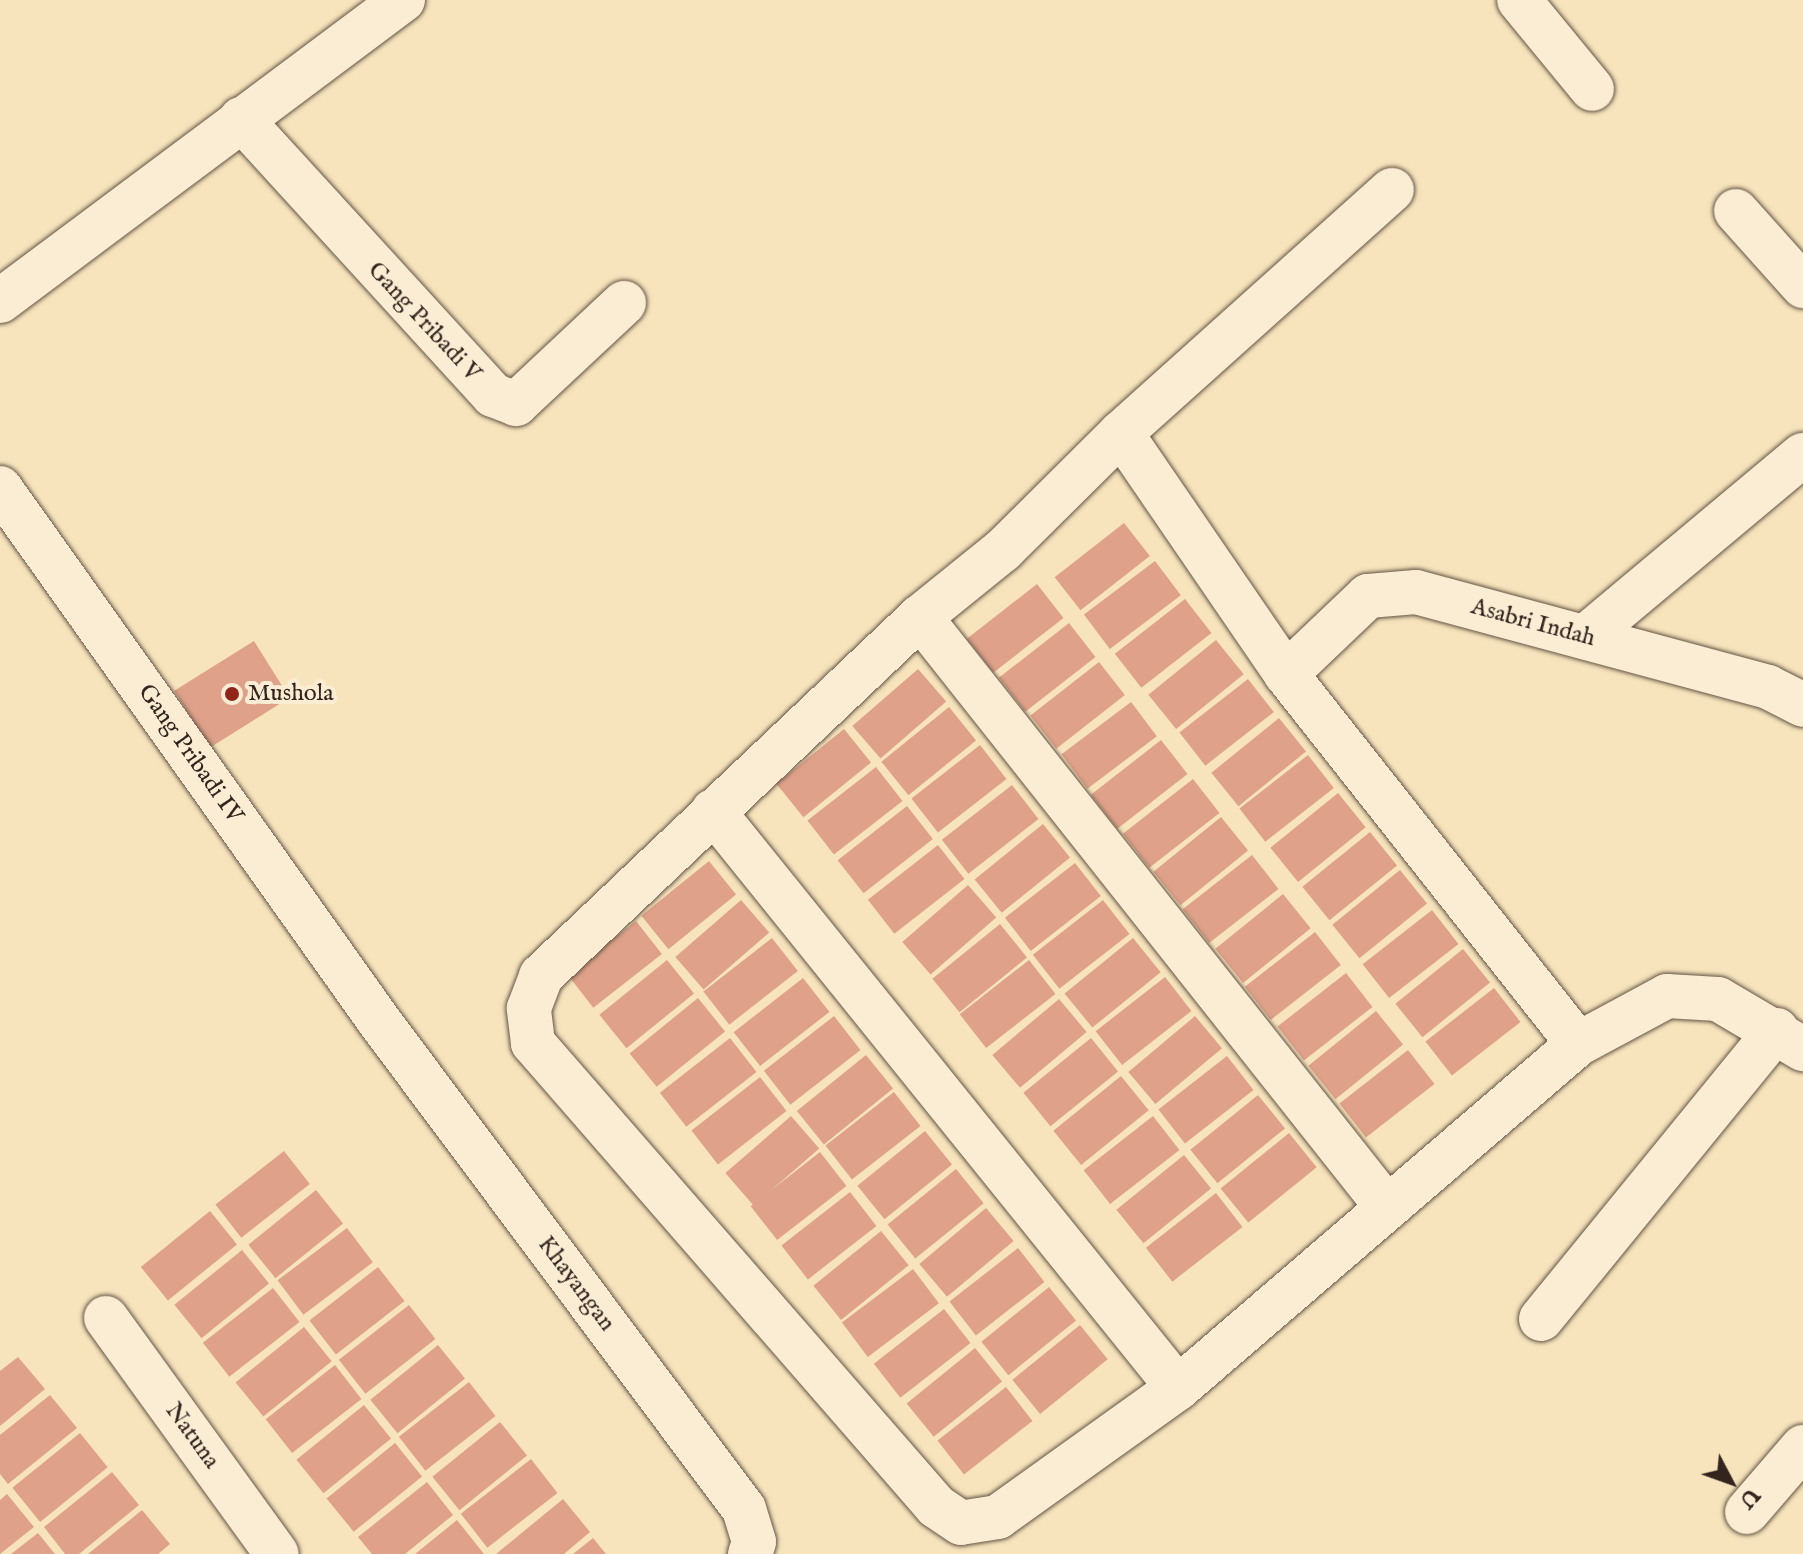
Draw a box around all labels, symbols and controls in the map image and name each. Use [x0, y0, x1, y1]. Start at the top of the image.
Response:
street label: Gang Pribadi V [361, 256, 487, 388]
street label: Asabri Indah [1468, 593, 1598, 653]
street label: Gang Pribadi IV [131, 679, 249, 829]
place label: Mushola [248, 680, 334, 708]
marker: Mushola [223, 685, 241, 703]
street label: Khayangan [531, 1231, 621, 1337]
street label: Natuna [159, 1397, 225, 1475]
north arrow [1691, 1442, 1771, 1522]
text: U [1732, 1482, 1766, 1514]

